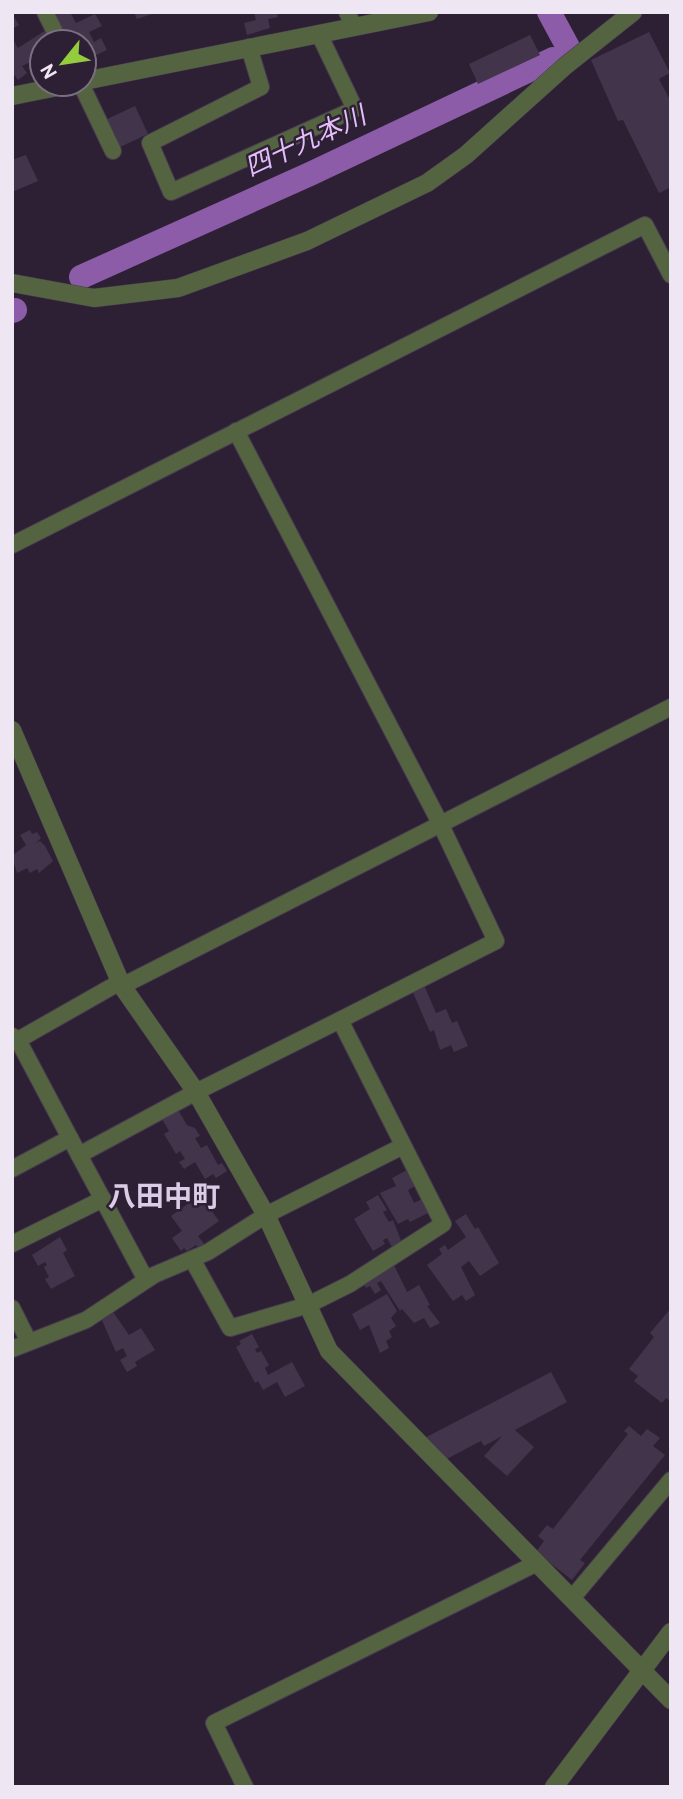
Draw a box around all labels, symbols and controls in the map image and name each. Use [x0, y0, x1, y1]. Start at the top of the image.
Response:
north arrow [28, 28, 98, 98]
text: N [36, 59, 64, 82]
water label: 四十九本川 [240, 100, 375, 186]
district label: 八田中町 [108, 1181, 220, 1217]

